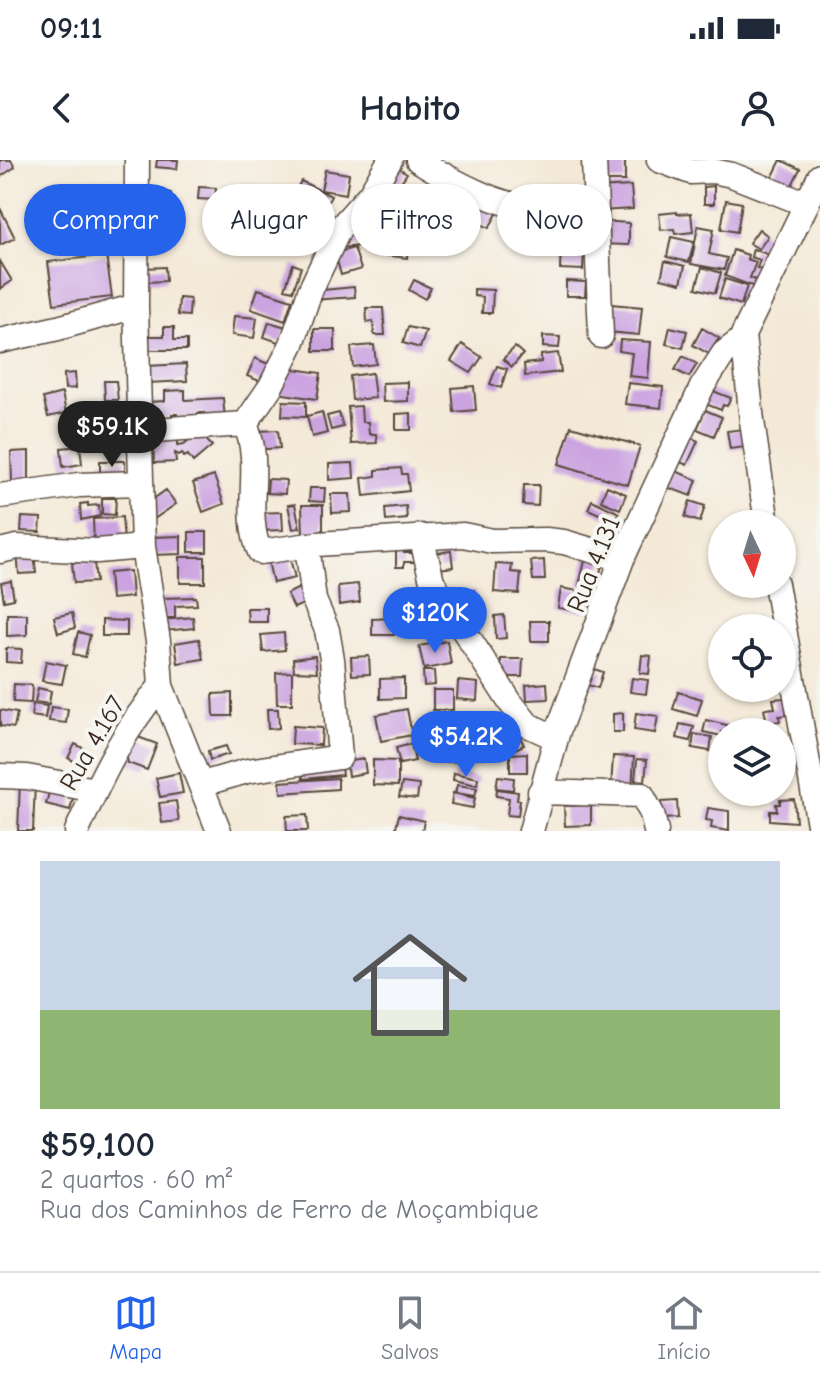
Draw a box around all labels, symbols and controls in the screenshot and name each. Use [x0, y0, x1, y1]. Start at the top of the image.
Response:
text: 09:11 [40, 11, 103, 46]
icon: back [40, 86, 84, 130]
icon: person [736, 86, 780, 130]
text: Habito [359, 88, 461, 129]
chip: Comprar [24, 184, 186, 256]
chip: Alugar [202, 184, 335, 256]
chip: Filtros [351, 184, 481, 256]
chip: Novo [497, 184, 612, 256]
pin: $59.1K [47, 401, 177, 469]
text: $59.1K [76, 412, 148, 442]
north arrow [708, 510, 796, 598]
map controls [708, 510, 796, 806]
street label: Rua 4.131 [561, 512, 627, 617]
pin: $120K [379, 587, 491, 655]
text: $120K [401, 598, 469, 628]
button: locate [708, 614, 796, 702]
street label: Rua 4.167 [54, 691, 132, 796]
pin: $54.2K [401, 711, 531, 779]
button: layers [708, 718, 796, 806]
text: $54.2K [429, 722, 503, 752]
icon: home [338, 913, 482, 1057]
text: $59,100 [40, 1125, 155, 1165]
text: 2 quartos · 60 m² [40, 1165, 232, 1195]
text: Rua dos Caminhos de Ferro de Moçambique [40, 1195, 539, 1225]
tab: Mapa [109, 1291, 162, 1365]
tab: Salvos [381, 1291, 439, 1365]
tab: Início [658, 1291, 711, 1365]

